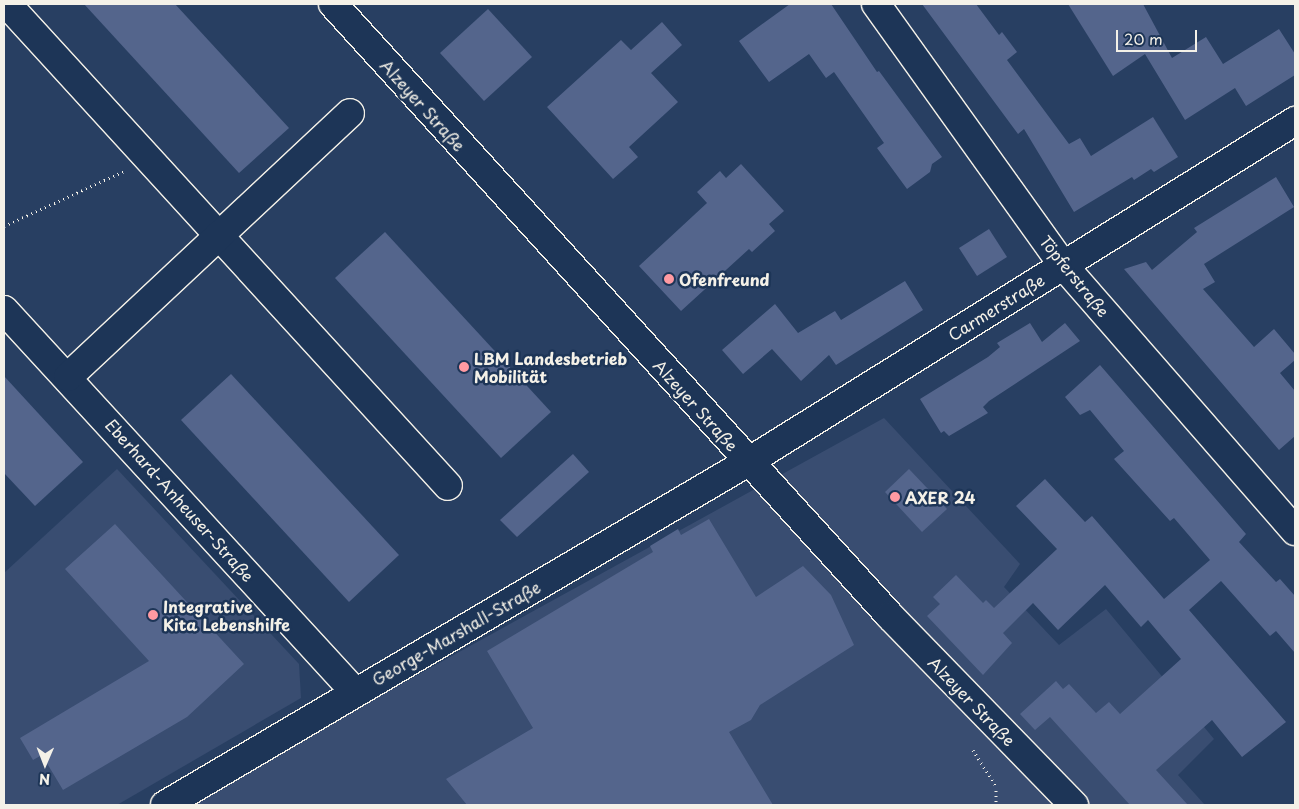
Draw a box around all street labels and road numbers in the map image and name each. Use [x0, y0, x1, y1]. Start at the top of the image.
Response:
street label: Alzeyer Straße [377, 55, 469, 155]
street label: Töpferstraße [1036, 232, 1114, 320]
street label: Carmerstraße [944, 270, 1048, 344]
street label: Alzeyer Straße [650, 355, 742, 455]
street label: Eberhard-Anheuser-Straße [102, 415, 258, 585]
street label: George-Marshall-Straße [368, 577, 544, 689]
street label: Alzeyer Straße [924, 652, 1020, 750]

